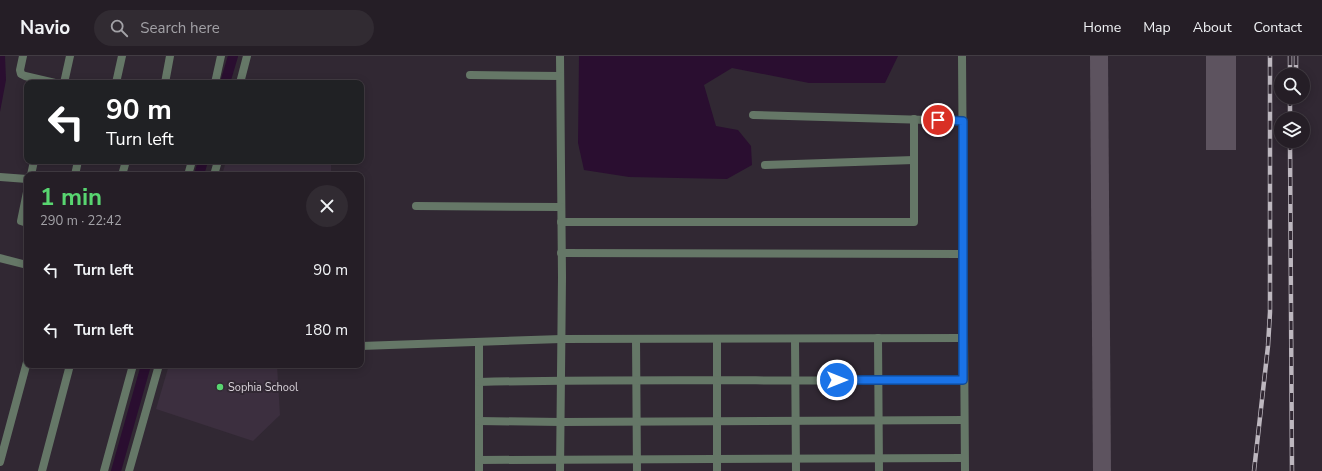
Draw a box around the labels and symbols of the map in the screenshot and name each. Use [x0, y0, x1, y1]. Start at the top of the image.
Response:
pin [921, 103, 955, 137]
position arrow [816, 359, 858, 401]
place label: Sophia School [228, 380, 299, 395]
marker: Sophia School [215, 382, 225, 392]

